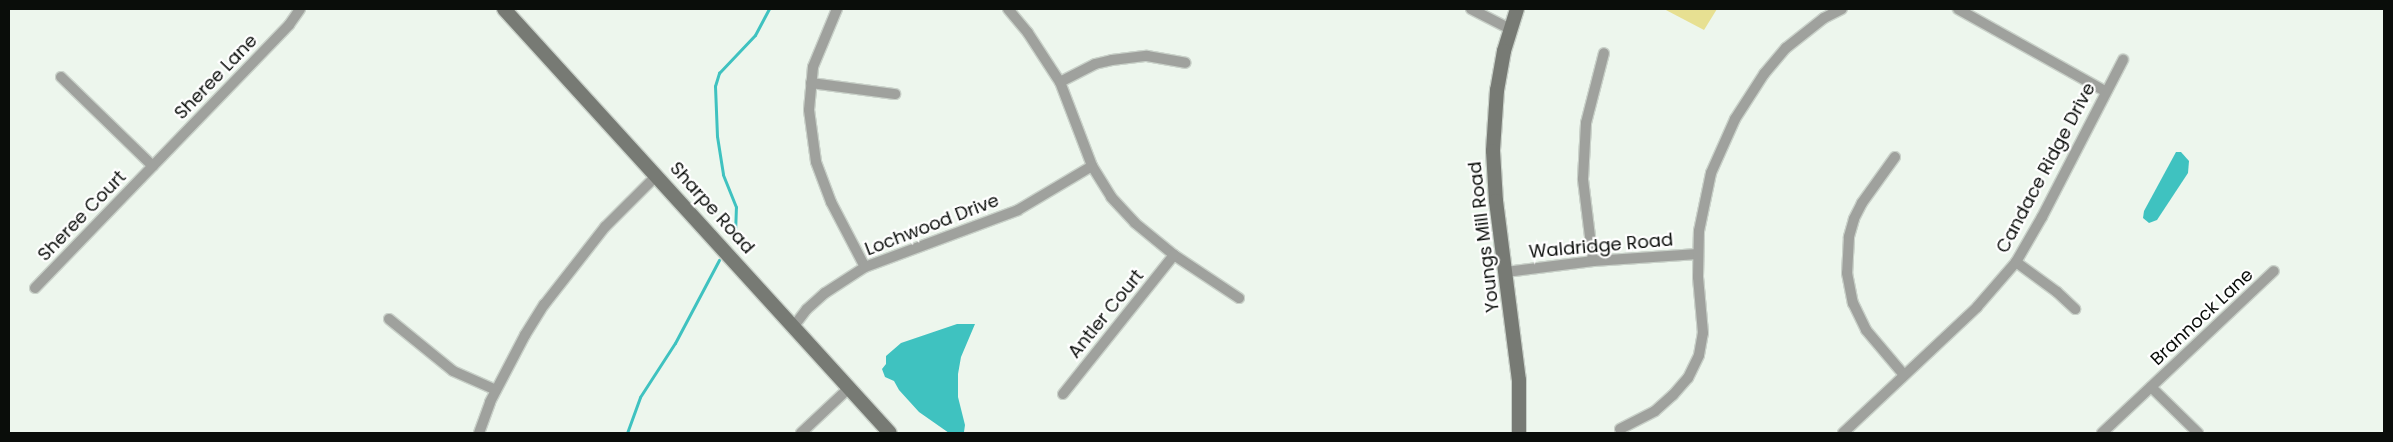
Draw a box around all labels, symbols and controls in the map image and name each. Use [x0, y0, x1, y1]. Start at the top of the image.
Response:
street label: Sheree Lane [170, 30, 262, 124]
street label: Candace Ridge Drive [1992, 79, 2100, 257]
street label: Sharpe Road [665, 158, 759, 258]
street label: Youngs Mill Road [1464, 160, 1504, 314]
street label: Sheree Court [33, 166, 131, 266]
street label: Lochwood Drive [862, 190, 1002, 260]
street label: Waldridge Road [1528, 229, 1674, 263]
street label: Brannock Lane [2146, 264, 2258, 370]
street label: Antler Court [1064, 265, 1148, 363]

